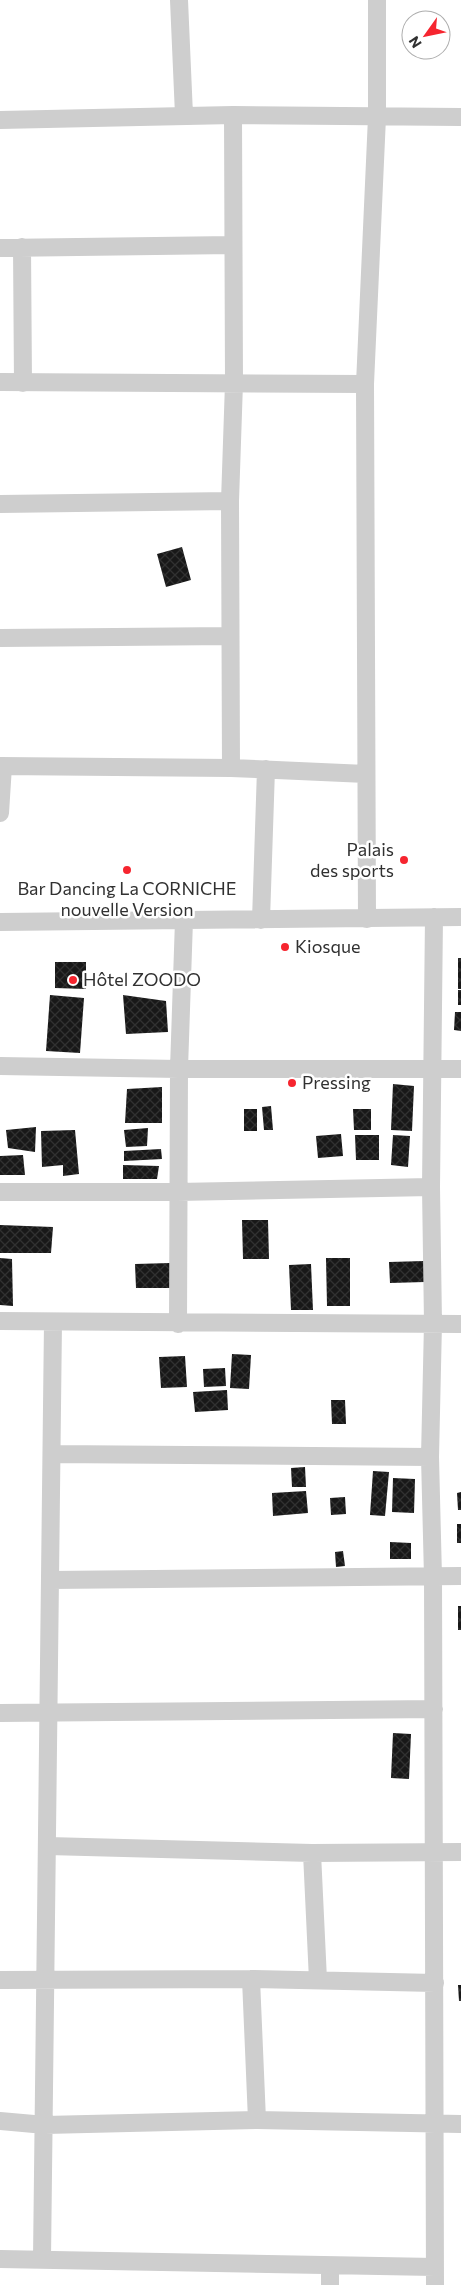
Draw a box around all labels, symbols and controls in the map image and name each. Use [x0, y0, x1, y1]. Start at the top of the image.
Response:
north arrow [401, 10, 451, 60]
text: N [405, 33, 425, 51]
place label: Palais des sports [310, 838, 394, 881]
marker: Palais des sports [398, 854, 410, 866]
marker: Bar Dancing La CORNICHE nouvelle Version [121, 864, 133, 876]
place label: Bar Dancing La CORNICHE nouvelle Version [17, 877, 237, 920]
place label: Kiosque [295, 935, 361, 957]
marker: Kiosque [279, 941, 291, 953]
place label: Hôtel ZOODO [83, 968, 201, 990]
marker: Hôtel ZOODO [67, 974, 79, 986]
place label: Pressing [302, 1071, 371, 1093]
marker: Pressing [286, 1077, 298, 1089]

